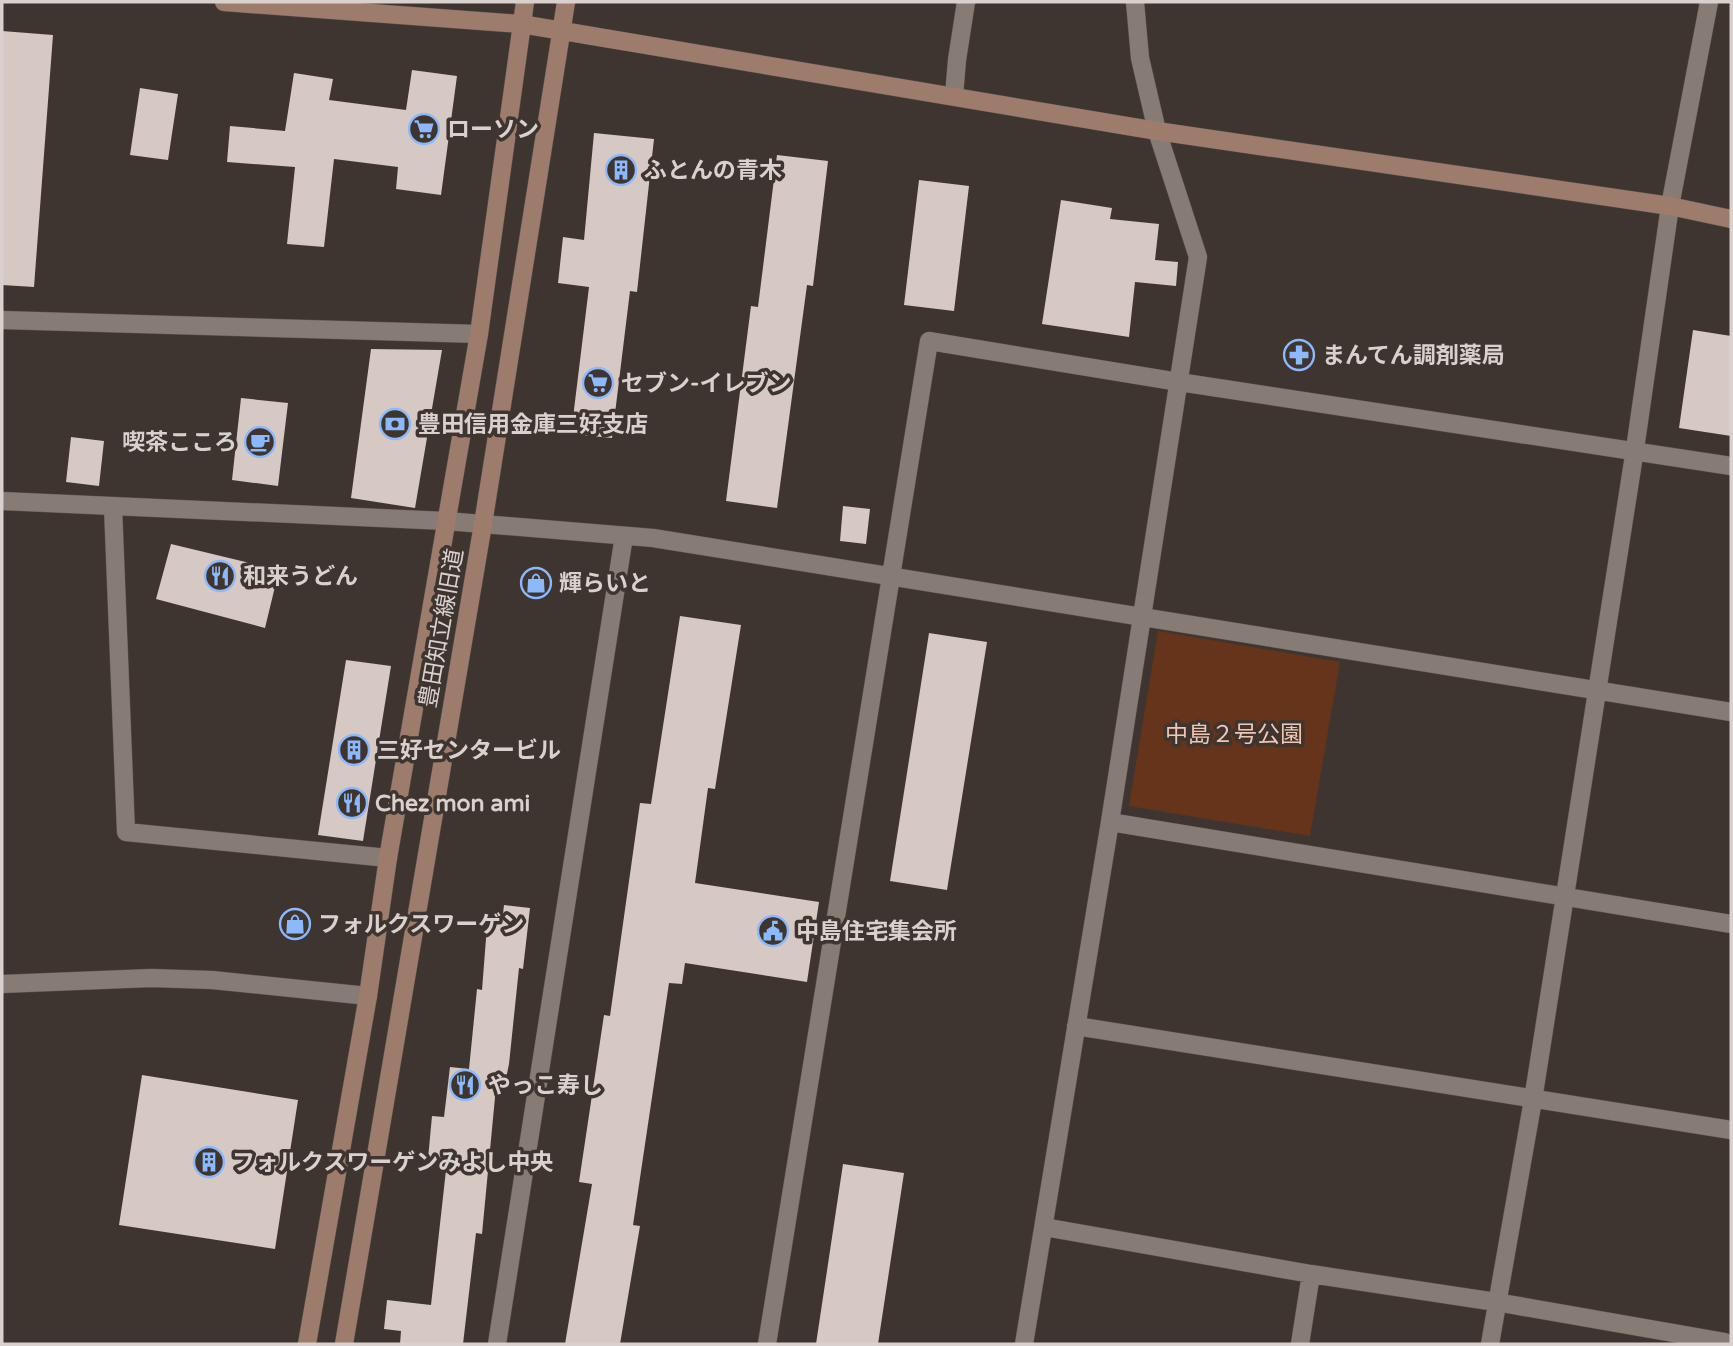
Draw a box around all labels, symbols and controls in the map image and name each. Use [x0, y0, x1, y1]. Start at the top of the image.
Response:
supermarket icon: ローソン [407, 112, 441, 146]
place label: ローソン [447, 116, 539, 144]
building icon: ふとんの青木 [604, 153, 638, 187]
place label: ふとんの青木 [644, 157, 782, 185]
pharmacy icon: まんてん調剤薬局 [1282, 338, 1316, 372]
place label: まんてん調剤薬局 [1322, 342, 1505, 370]
supermarket icon: セブン-イレブン [581, 366, 615, 400]
place label: セブン-イレブン [621, 370, 791, 398]
bank icon: 豊田信用金庫三好支店 [378, 407, 412, 441]
place label: 豊田信用金庫三好支店 [418, 411, 648, 439]
cafe icon: 喫茶こころ [243, 425, 277, 459]
place label: 喫茶こころ [122, 429, 237, 457]
street label: 豊田知立線旧道 [414, 546, 470, 710]
restaurant icon: 和来うどん [203, 559, 237, 593]
place label: 和来うどん [243, 563, 358, 591]
shop icon: 輝らいと [519, 566, 553, 600]
place label: 輝らいと [559, 570, 651, 598]
park label: 中島２号公園 [1165, 721, 1303, 749]
building icon: 三好センタービル [337, 733, 371, 767]
place label: 三好センタービル [377, 737, 561, 765]
restaurant icon: Chez mon ami [335, 786, 369, 820]
place label: Chez mon ami [375, 790, 530, 818]
shop icon: フォルクスワーゲン [278, 907, 312, 941]
place label: フォルクスワーゲン [318, 911, 524, 939]
public building icon: 中島住宅集会所 [756, 914, 790, 948]
place label: 中島住宅集会所 [796, 918, 957, 946]
restaurant icon: やっこ寿し [448, 1068, 482, 1102]
place label: やっこ寿し [488, 1072, 603, 1100]
building icon: フォルクスワーゲンみよし中央 [192, 1145, 226, 1179]
place label: フォルクスワーゲンみよし中央 [232, 1149, 553, 1177]

